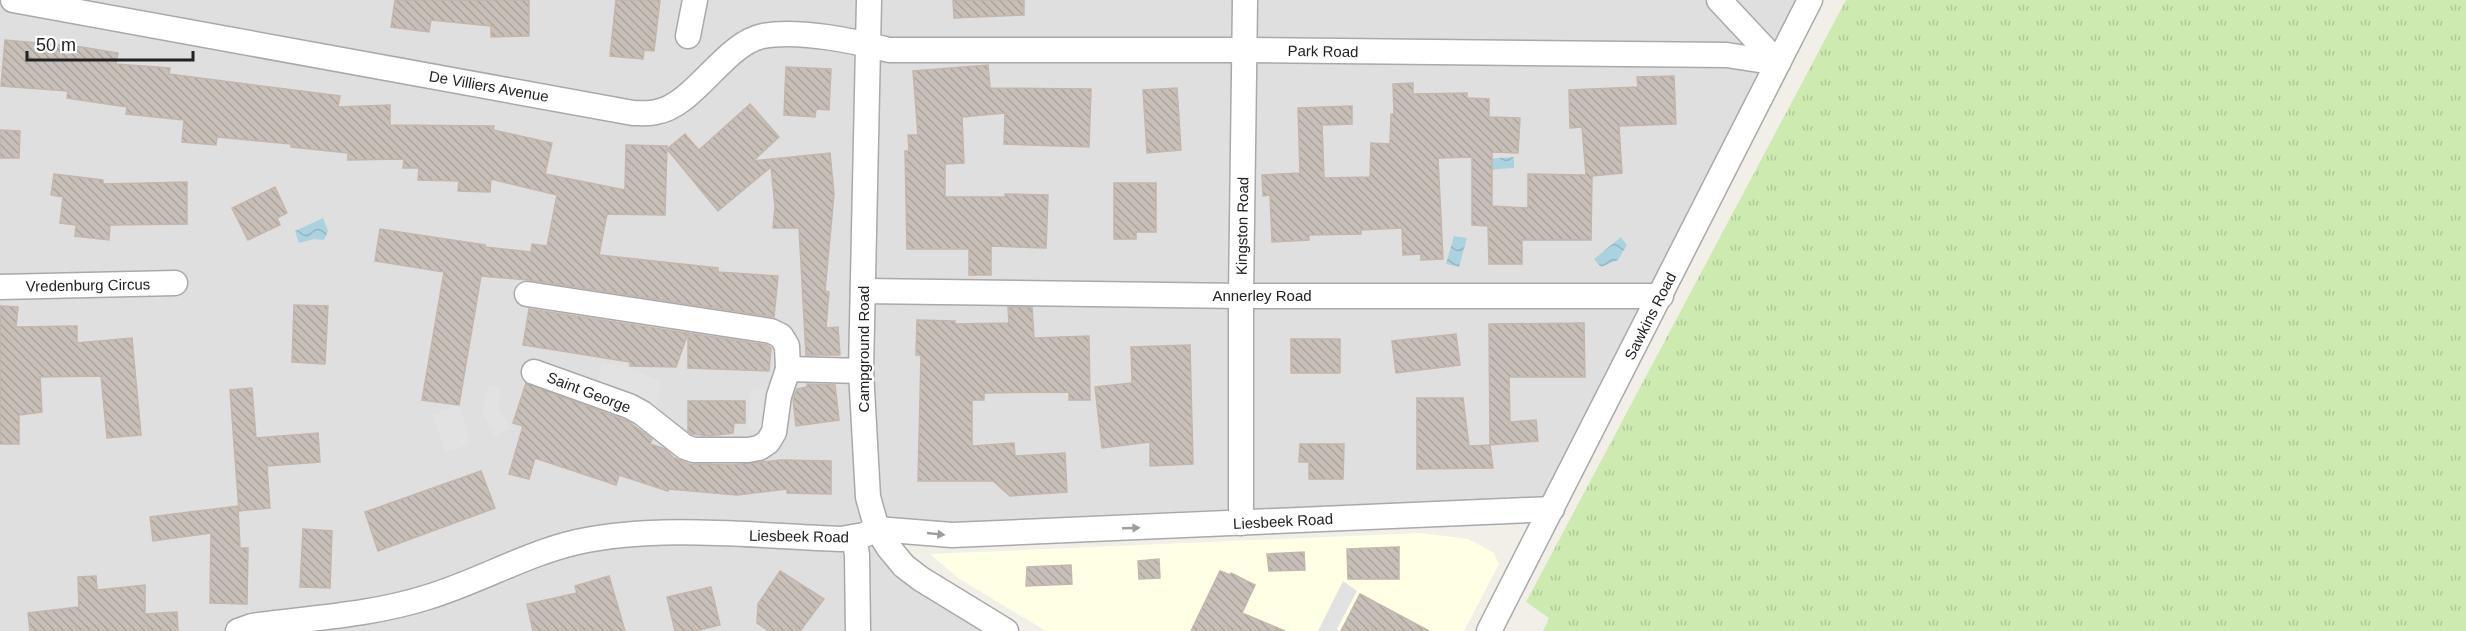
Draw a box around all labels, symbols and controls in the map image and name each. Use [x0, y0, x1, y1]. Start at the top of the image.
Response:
scale bar [27, 24, 194, 62]
text: 50 m [36, 35, 76, 55]
street label: Park Road [1287, 42, 1359, 60]
street label: De Villiers Avenue [428, 67, 550, 105]
street label: Kingston Road [1233, 177, 1251, 275]
street label: Sawkins Road [1621, 269, 1679, 363]
street label: Vredenburg Circus [26, 275, 150, 295]
street label: Campground Road [855, 286, 872, 412]
street label: Annerley Road [1212, 287, 1312, 304]
street label: Saint George [545, 368, 633, 416]
street label: Liesbeek Road [1233, 510, 1333, 532]
one-way arrow [1121, 523, 1140, 533]
street label: Liesbeek Road [749, 527, 849, 545]
one-way arrow [926, 529, 945, 538]

